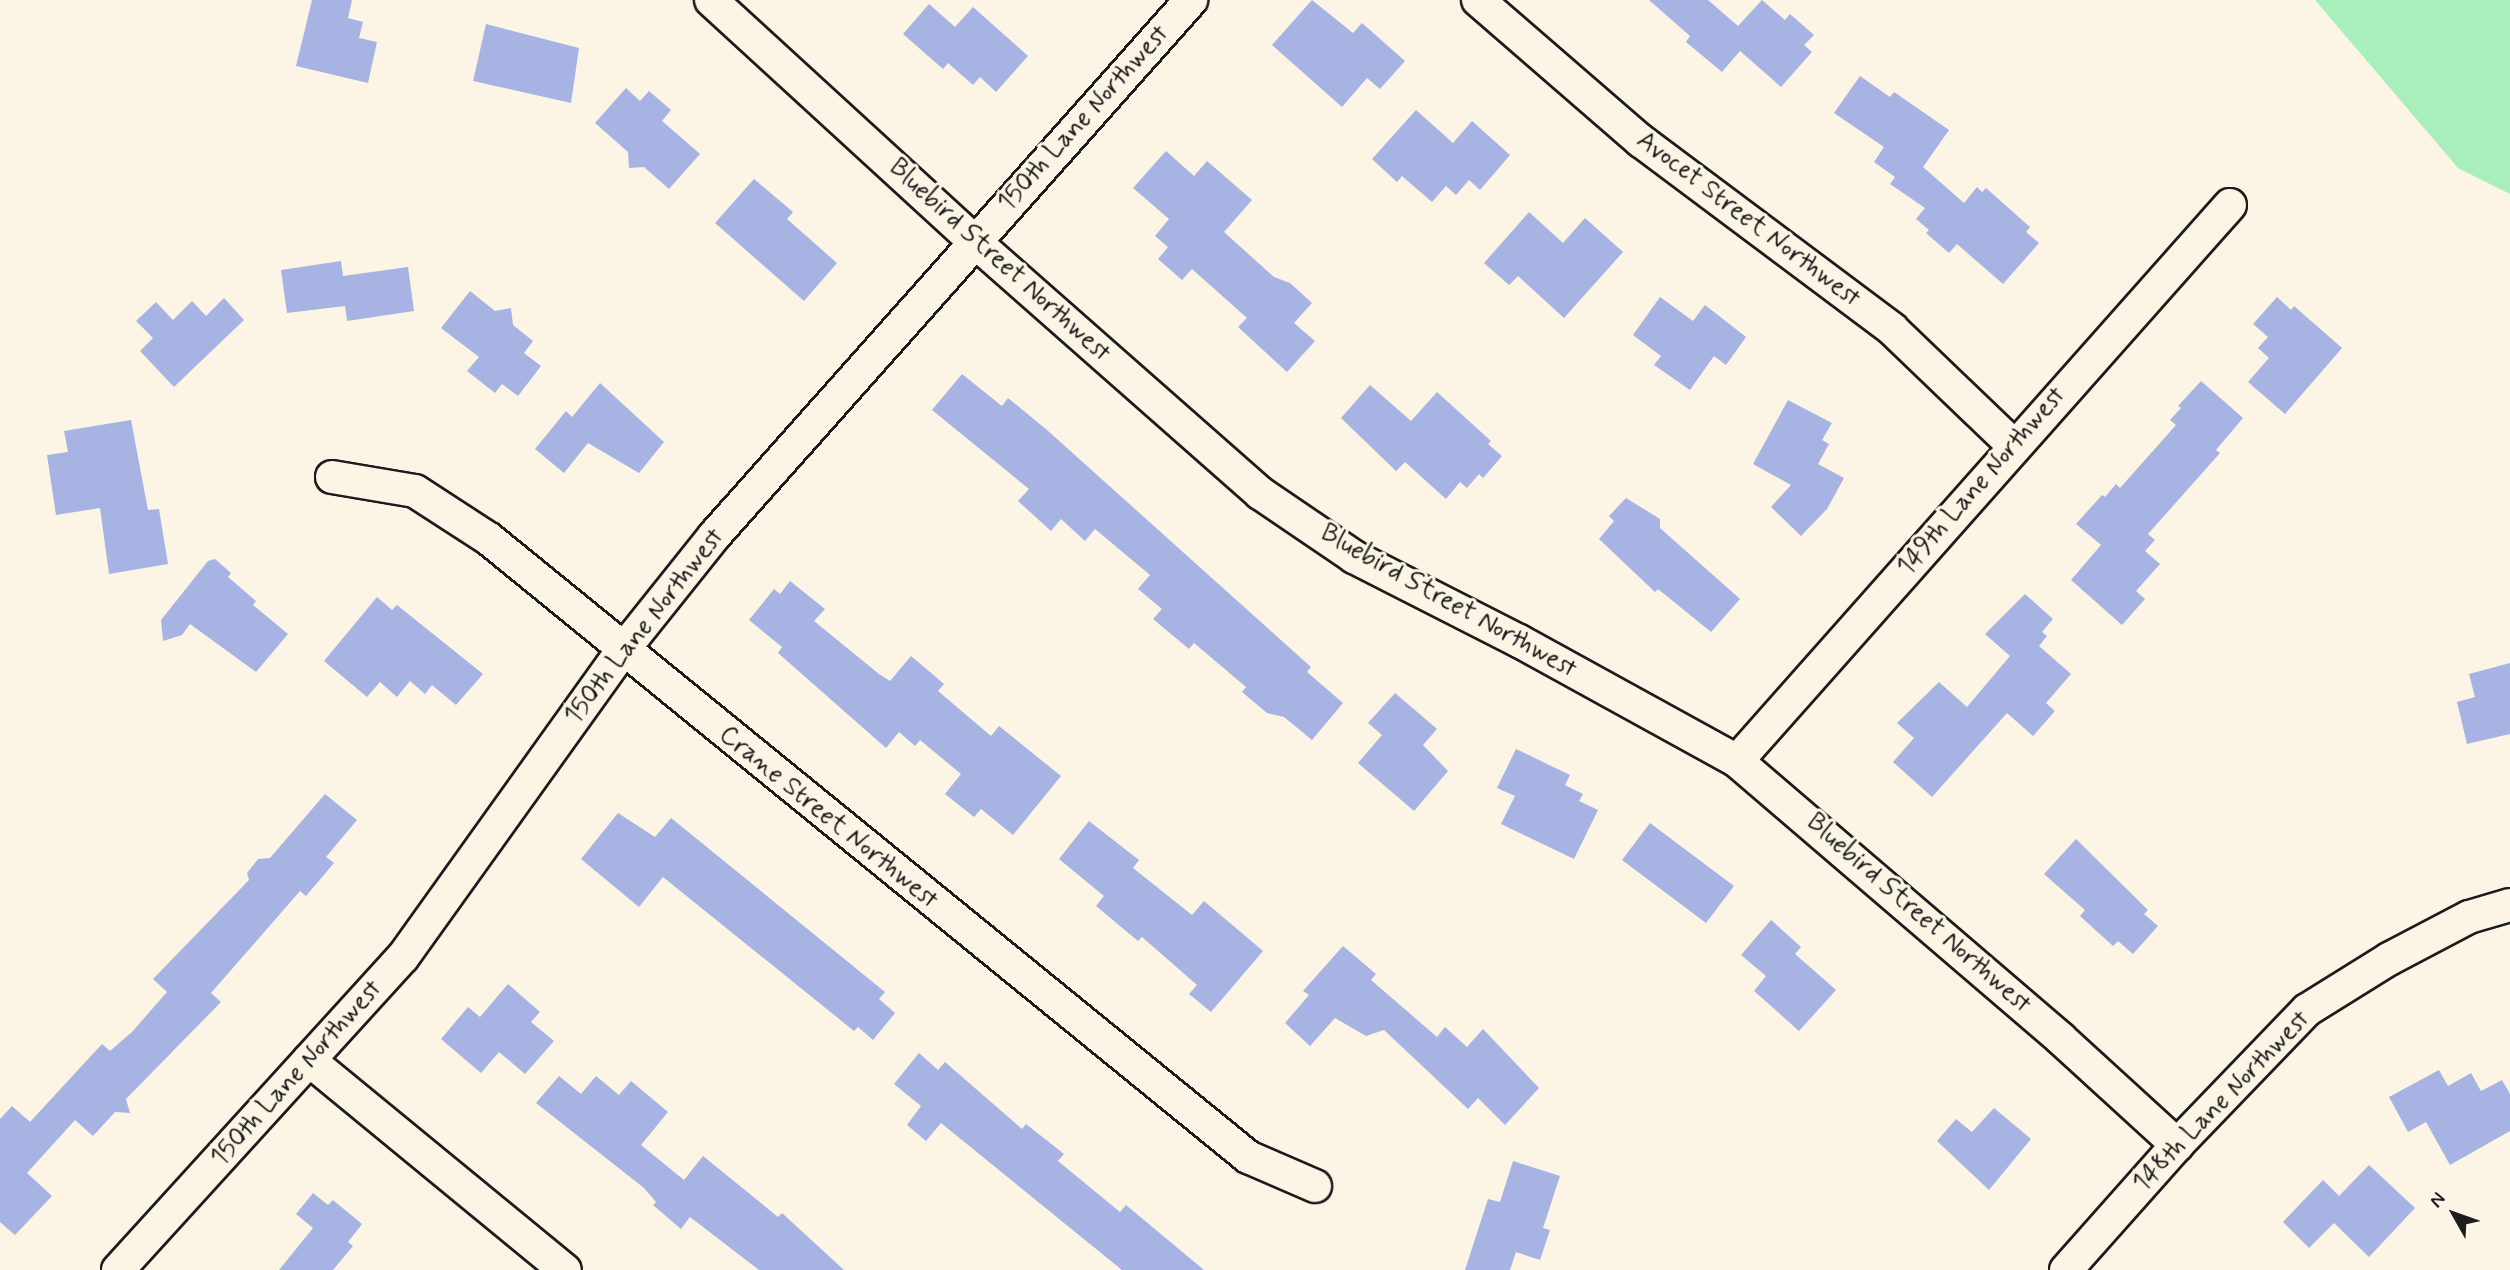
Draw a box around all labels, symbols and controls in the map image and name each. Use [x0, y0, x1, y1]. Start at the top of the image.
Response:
street label: 150th Lane Northwest [991, 19, 1177, 219]
street label: Avocet Street Northwest [1630, 126, 1866, 314]
street label: Bluebird Street Northwest [882, 153, 1116, 369]
street label: 149th Lane Northwest [1891, 381, 2073, 583]
street label: Bluebird Street Northwest [1315, 519, 1581, 685]
street label: 150th Lane Northwest [558, 522, 732, 732]
street label: Crane Street Northwest [712, 720, 944, 916]
street label: Bluebird Street Northwest [1799, 808, 2037, 1020]
street label: 150th Lane Northwest [204, 974, 390, 1174]
street label: 148th Lane Northwest [2127, 1004, 2317, 1200]
north arrow [2419, 1179, 2489, 1249]
text: N [2424, 1187, 2451, 1213]

